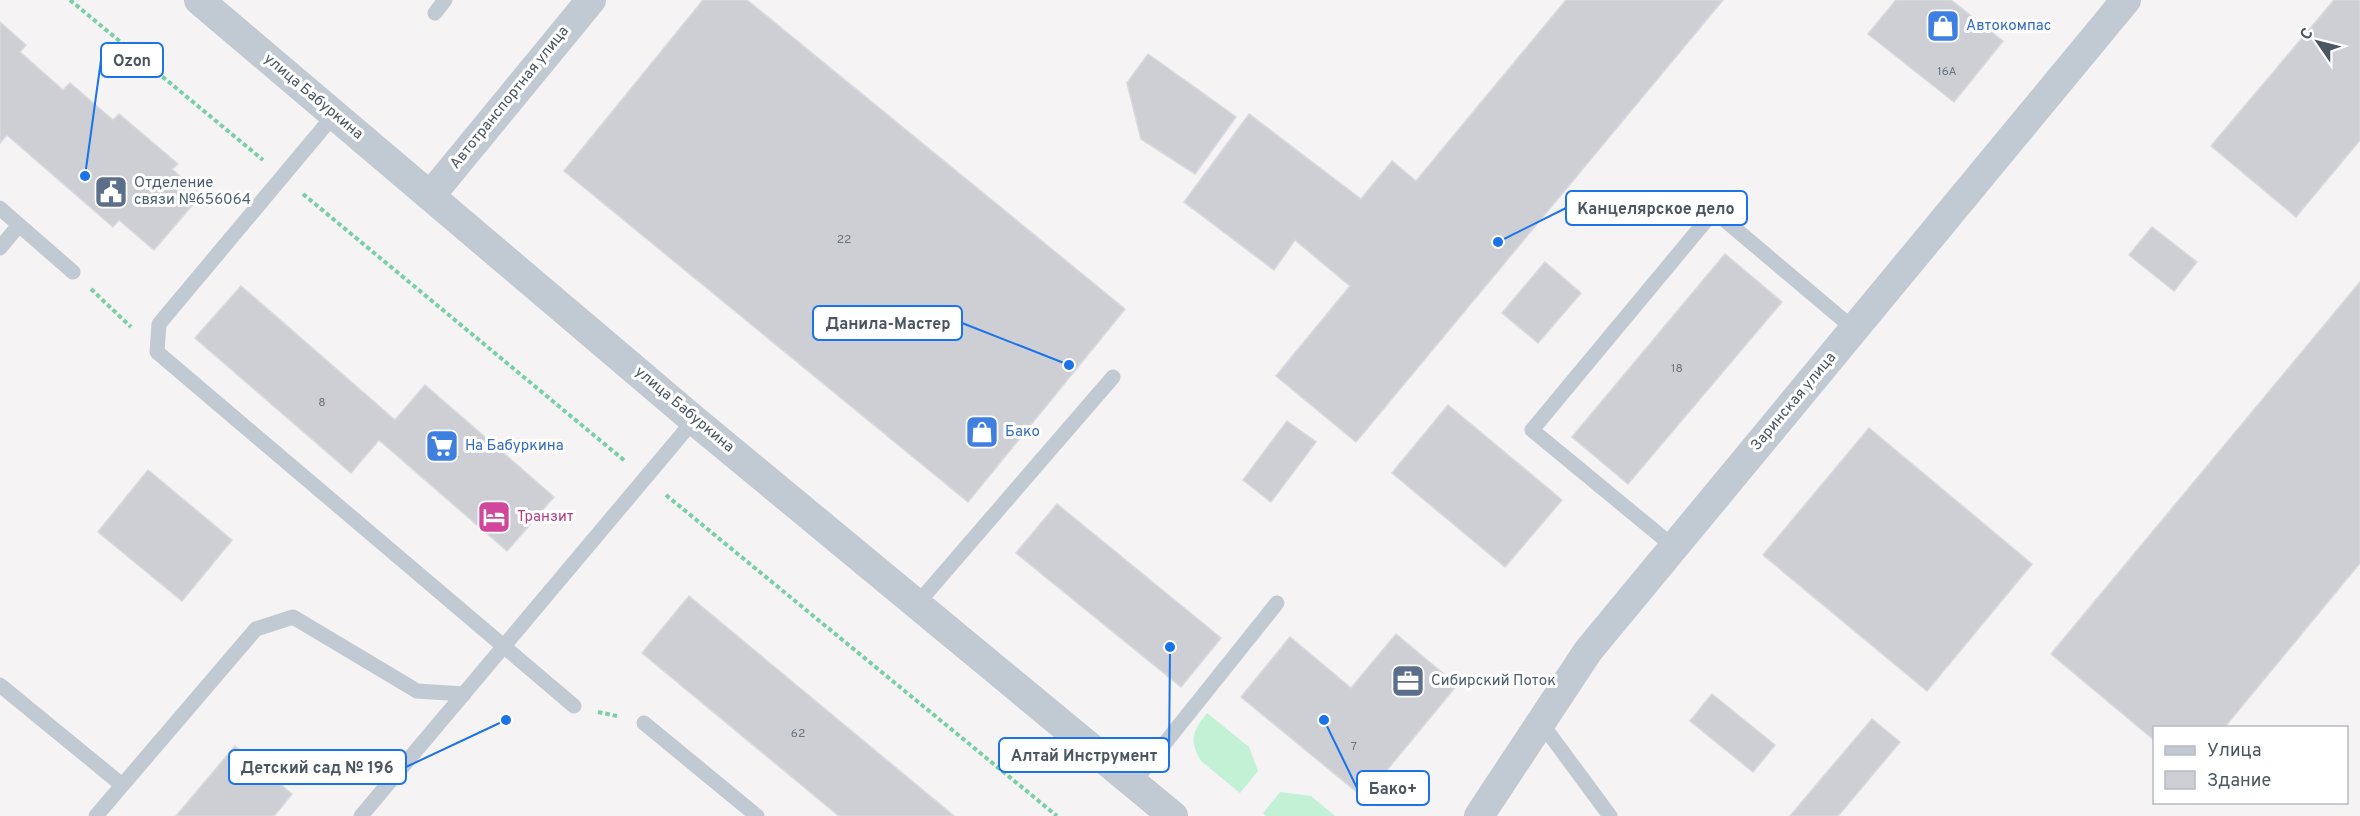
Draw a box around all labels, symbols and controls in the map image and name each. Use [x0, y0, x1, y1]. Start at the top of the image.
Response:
shop icon: Автокомпас [1925, 8, 1961, 44]
north arrow [2288, 12, 2348, 72]
place label: Автокомпас [1966, 17, 2051, 36]
street label: Автотранспортная улица [446, 23, 574, 173]
text: С [2296, 25, 2318, 44]
callout: Ozon [101, 43, 163, 77]
street label: улица Бабуркина [259, 50, 367, 144]
text: Ozon [113, 52, 151, 72]
house number: 16А [1937, 64, 1957, 80]
public building icon: Отделение связи №656064 [93, 174, 129, 210]
place label: Отделение связи №656064 [134, 174, 251, 210]
callout: Канцелярское дело [1566, 191, 1747, 225]
text: Канцелярское дело [1577, 200, 1735, 220]
house number: 22 [837, 232, 851, 248]
callout: Данила-Мастер [813, 306, 962, 340]
text: Данила-Мастер [826, 315, 950, 335]
street label: Заринская улица [1747, 349, 1841, 455]
house number: 18 [1671, 361, 1683, 377]
street label: улица Бабуркина [630, 363, 738, 457]
house number: 8 [318, 395, 326, 411]
shop icon: Бако [964, 414, 1000, 450]
place label: Бако [1005, 423, 1040, 442]
supermarket icon: На Бабуркина [424, 428, 460, 464]
place label: На Бабуркина [465, 437, 564, 456]
hotel icon: Транзит [476, 499, 512, 535]
place label: Транзит [517, 508, 574, 527]
office icon: Сибирский Поток [1390, 663, 1426, 699]
place label: Сибирский Поток [1431, 672, 1556, 691]
house number: 62 [791, 726, 805, 742]
legend [2153, 726, 2348, 804]
callout: Алтай Инструмент [999, 738, 1169, 772]
house number: 7 [1351, 739, 1357, 755]
text: Улица [2207, 740, 2261, 763]
text: Алтай Инструмент [1011, 747, 1158, 767]
callout: Детский сад № 196 [229, 750, 406, 784]
text: Детский сад № 196 [241, 759, 394, 779]
text: Здание [2207, 770, 2271, 793]
callout: Бако+ [1357, 771, 1429, 805]
text: Бако+ [1369, 780, 1417, 800]

